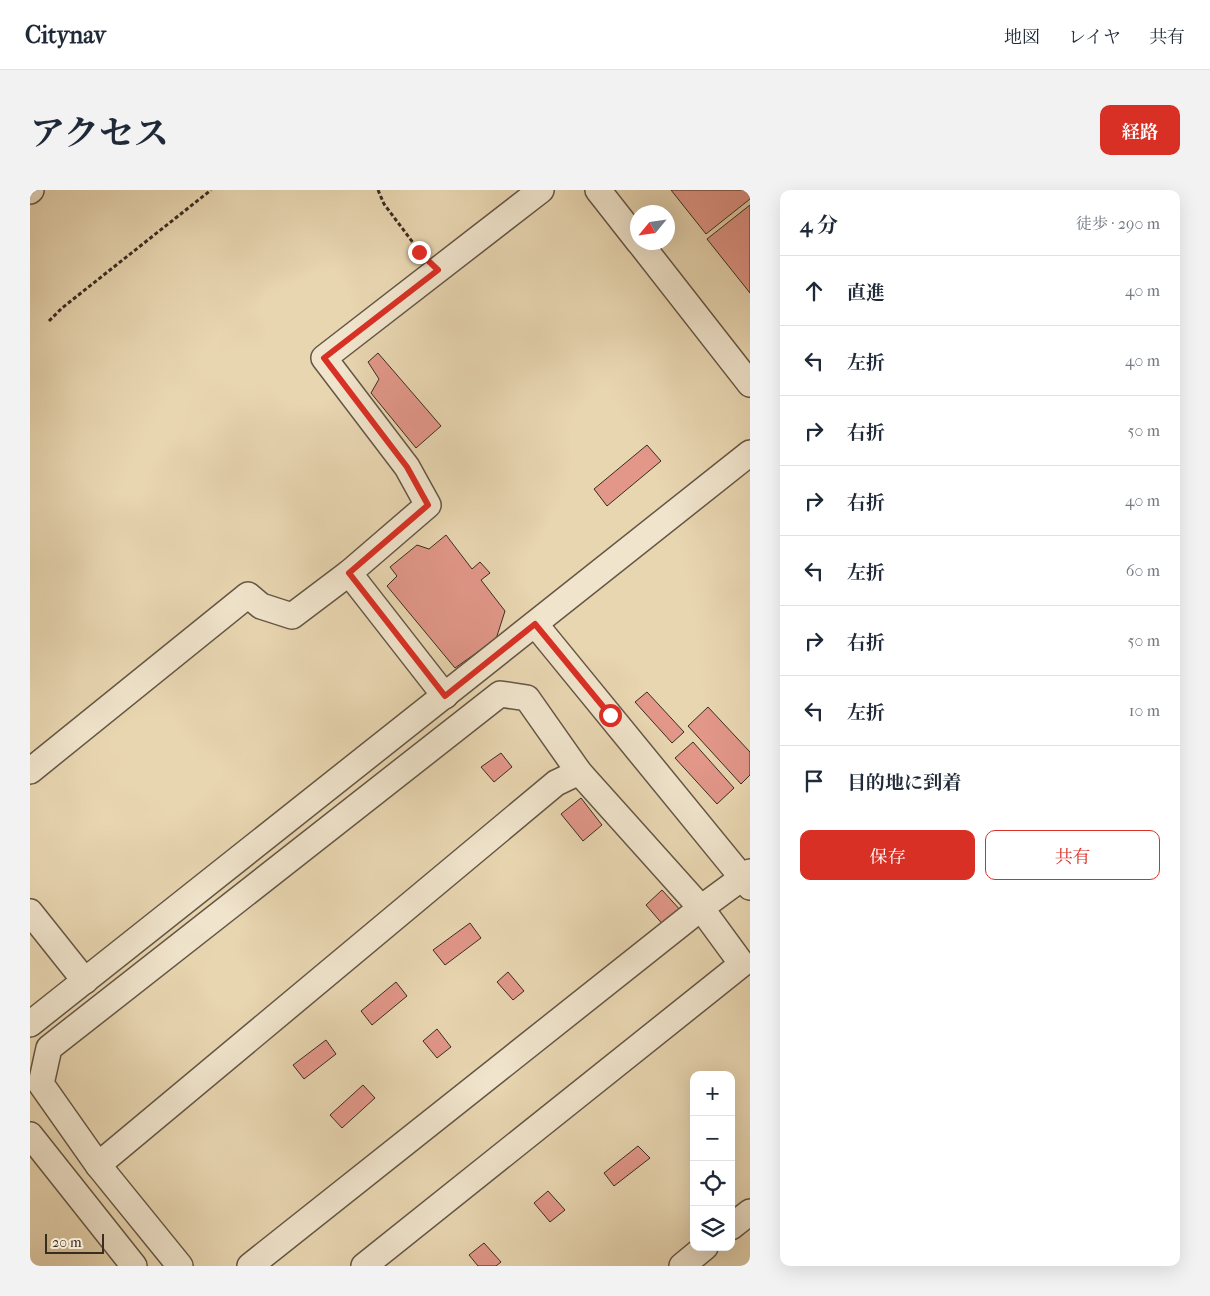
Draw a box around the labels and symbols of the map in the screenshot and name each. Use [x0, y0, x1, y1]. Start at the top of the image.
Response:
north arrow [630, 205, 675, 250]
route end [408, 241, 431, 264]
route start [599, 704, 622, 727]
scale bar [45, 1231, 104, 1254]

